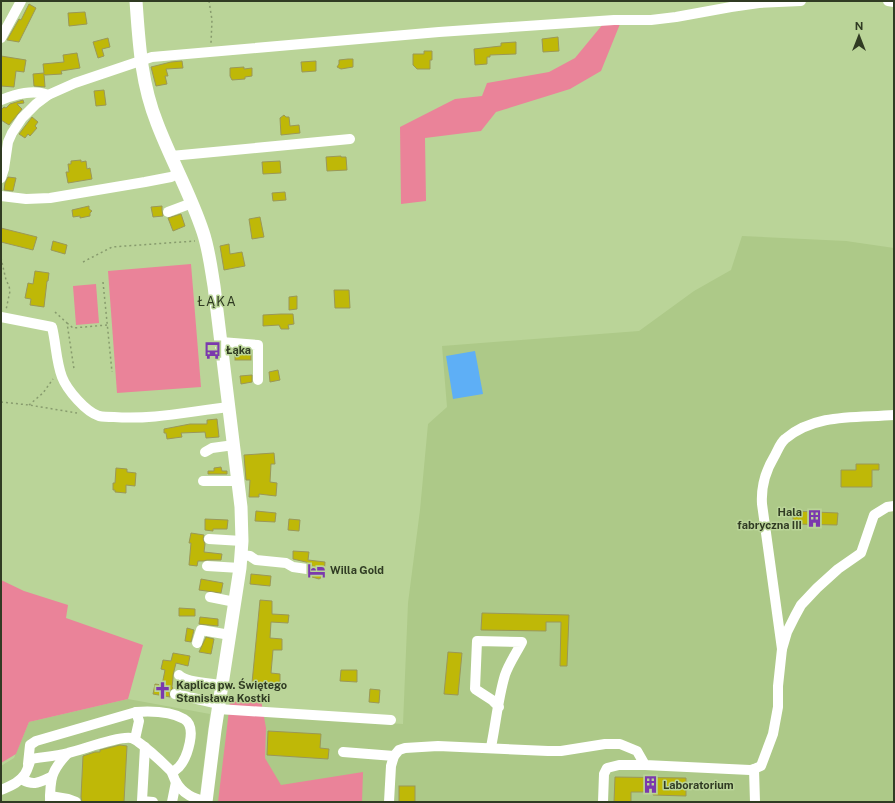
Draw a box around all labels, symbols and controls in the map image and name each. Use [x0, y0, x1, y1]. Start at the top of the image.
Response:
north arrow [839, 16, 879, 56]
text: N [855, 20, 863, 32]
district label: ŁĄKA [197, 294, 237, 309]
bus stop icon: Łąka [203, 340, 223, 360]
place label: Łąka [226, 344, 251, 356]
place label: Hala fabryczna III [737, 506, 802, 531]
building icon: Hala fabryczna III [805, 508, 825, 528]
hotel icon: Willa Gold [307, 560, 327, 580]
place label: Willa Gold [330, 564, 384, 576]
place label: Kaplica pw. Świętego Stanisława Kostki [176, 678, 287, 704]
church icon: Kaplica pw. Świętego Stanisława Kostki [153, 681, 173, 701]
building icon: Laboratorium [640, 775, 660, 795]
place label: Laboratorium [663, 779, 734, 791]

